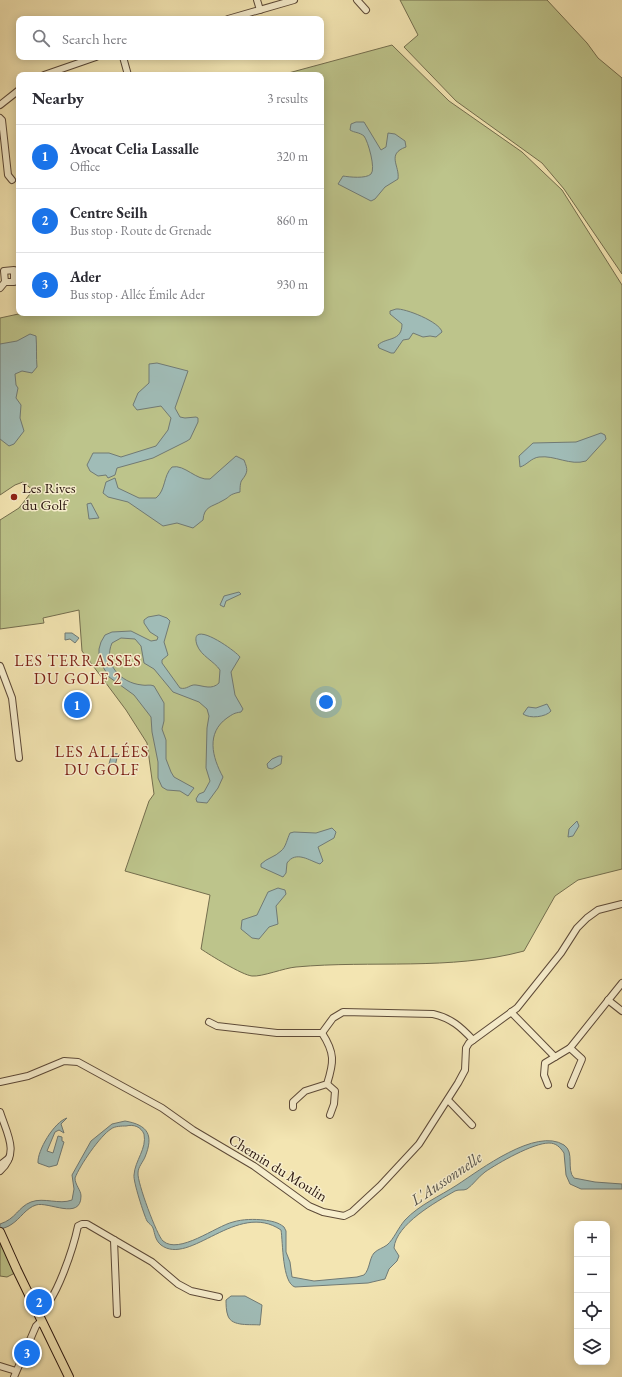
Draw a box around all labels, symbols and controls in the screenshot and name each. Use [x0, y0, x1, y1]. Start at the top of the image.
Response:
search box [16, 16, 324, 60]
icon: search [30, 27, 52, 49]
text: Search here [62, 29, 127, 48]
text: Nearby [32, 87, 84, 109]
text: 3 results [267, 90, 308, 107]
text: Avocat Celia Lassalle [70, 139, 199, 158]
text: 1 [42, 148, 48, 165]
text: 320 m [277, 148, 308, 165]
text: Office [70, 158, 100, 175]
text: Centre Seilh [70, 203, 148, 222]
text: 2 [42, 212, 48, 229]
text: 860 m [277, 212, 308, 229]
text: Bus stop · Route de Grenade [70, 222, 212, 239]
text: Ader [70, 267, 101, 286]
text: 3 [42, 276, 48, 293]
text: 930 m [277, 276, 308, 293]
text: Bus stop · Allée Émile Ader [70, 286, 205, 303]
place label: Les Rives du Golf [22, 478, 76, 514]
marker: Les Rives du Golf [9, 492, 19, 502]
district label: LES TERRASSES DU GOLF 2 [14, 650, 142, 689]
pin: 1 [64, 690, 90, 720]
your location [316, 692, 336, 712]
district label: LES ALLÉES DU GOLF [55, 741, 149, 780]
street label: Chemin du Moulin [225, 1130, 331, 1206]
water label: L'Aussonnelle [406, 1146, 487, 1211]
map controls [574, 1221, 610, 1365]
button: + [574, 1221, 610, 1257]
button: − [574, 1257, 610, 1293]
pin: 2 [26, 1287, 52, 1317]
button: locate [574, 1293, 610, 1329]
button: layers [574, 1329, 610, 1365]
pin: 3 [14, 1338, 40, 1368]

